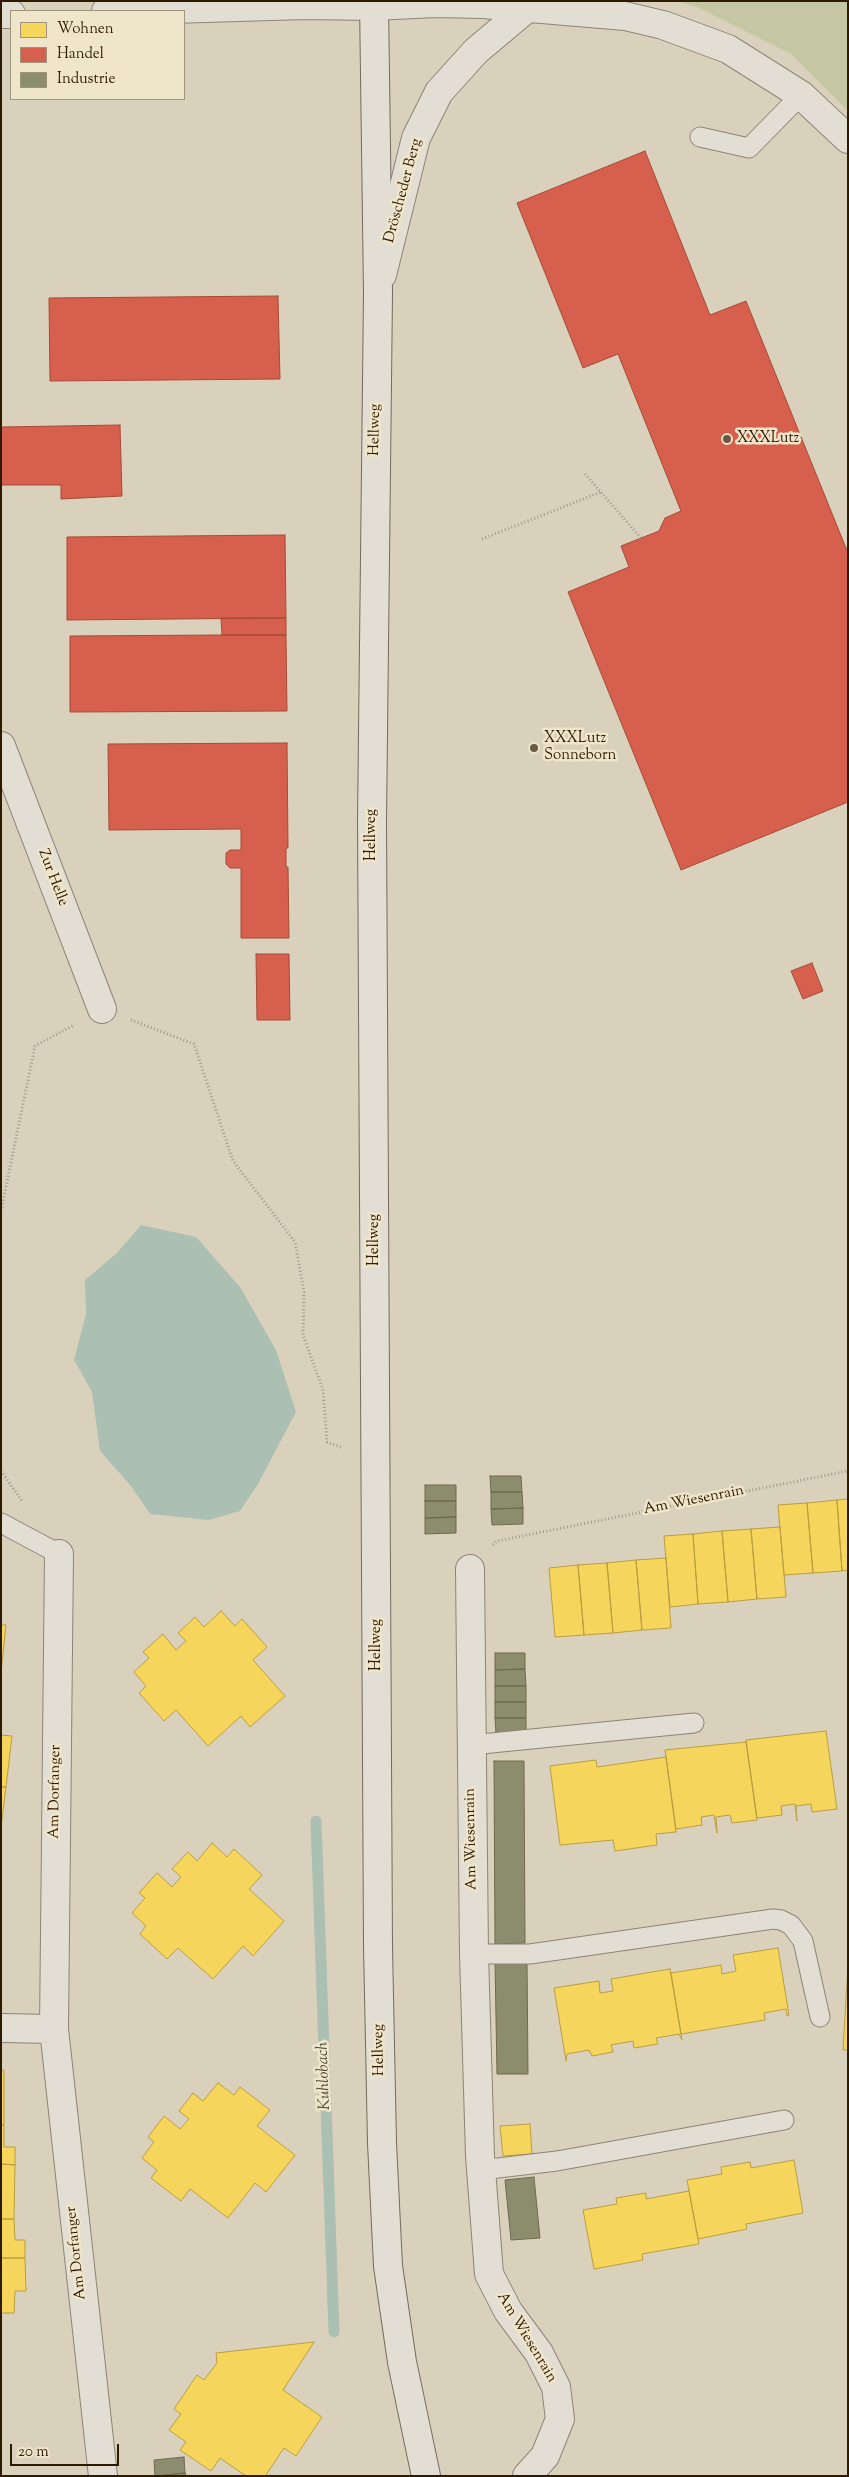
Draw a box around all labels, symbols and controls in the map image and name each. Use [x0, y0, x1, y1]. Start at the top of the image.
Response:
legend [10, 10, 185, 100]
text: Wohnen [57, 19, 114, 40]
text: Handel [57, 44, 104, 65]
text: Industrie [57, 69, 115, 90]
street label: Dröscheder Berg [381, 137, 427, 245]
street label: Hellweg [367, 404, 385, 456]
place label: XXXLutz [737, 430, 799, 448]
marker: XXXLutz [721, 433, 733, 445]
place label: XXXLutz Sonneborn [544, 730, 616, 765]
marker: XXXLutz Sonneborn [528, 742, 540, 754]
street label: Hellweg [363, 809, 381, 861]
street label: Zur Helle [33, 847, 71, 909]
street label: Hellweg [366, 1214, 384, 1266]
street label: Am Wiesenrain [642, 1482, 746, 1520]
street label: Hellweg [368, 1619, 386, 1671]
street label: Am Dorfanger [46, 1745, 66, 1839]
street label: Am Wiesenrain [462, 1788, 482, 1890]
street label: Hellweg [371, 2024, 389, 2076]
water label: Kuhlobach [314, 2041, 336, 2111]
street label: Am Dorfanger [63, 2205, 91, 2301]
street label: Am Wiesenrain [492, 2290, 560, 2386]
scale bar [12, 2434, 121, 2466]
text: 20 m [18, 2442, 49, 2463]

